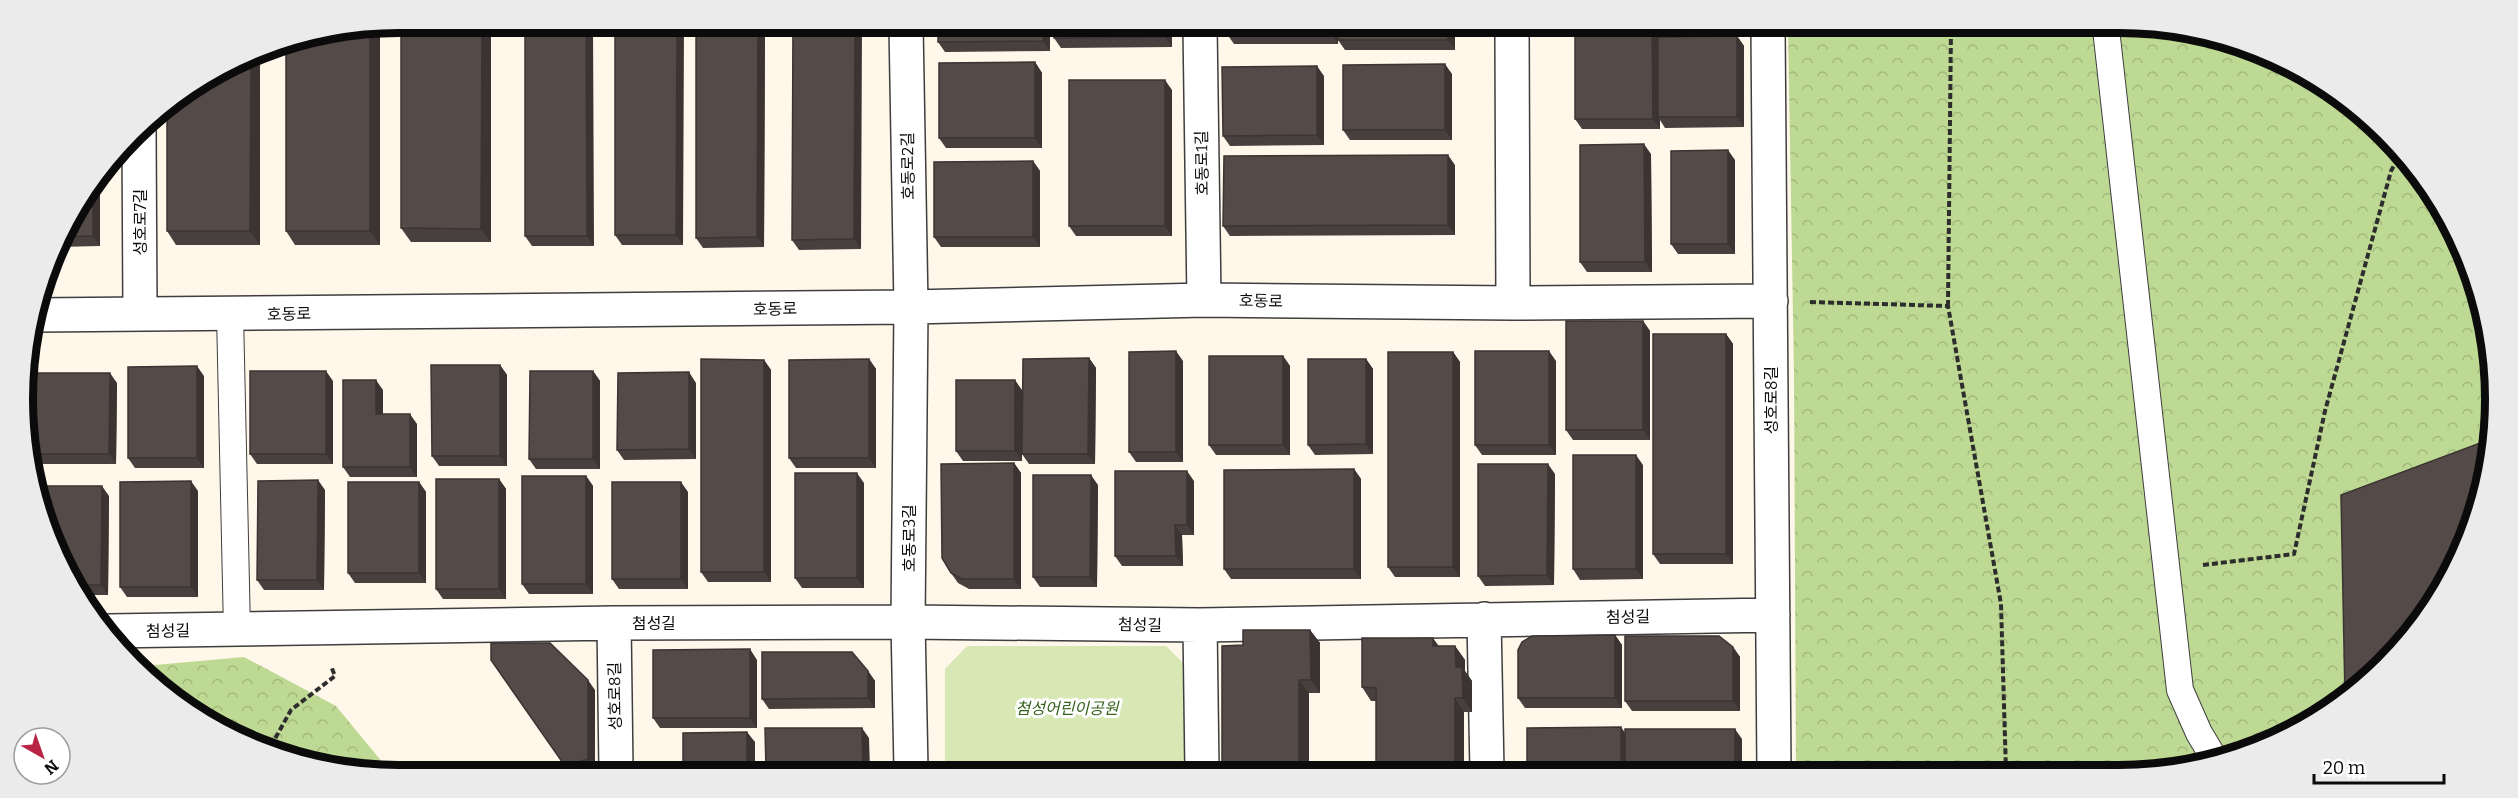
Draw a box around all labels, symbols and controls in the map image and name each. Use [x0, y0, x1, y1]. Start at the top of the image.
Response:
street label: 호동로1길 [1192, 130, 1212, 196]
street label: 호동로2길 [898, 132, 918, 200]
street label: 성호로7길 [131, 189, 150, 255]
street label: 호동로 [1239, 291, 1284, 311]
street label: 호동로 [753, 299, 798, 319]
street label: 호동로 [267, 304, 312, 324]
street label: 성호로8길 [1762, 366, 1781, 434]
street label: 호동로3길 [900, 504, 919, 572]
street label: 첨성길 [1606, 607, 1650, 627]
street label: 첨성길 [632, 614, 676, 633]
street label: 첨성길 [1118, 615, 1162, 635]
street label: 첨성길 [146, 621, 190, 641]
street label: 성호로8길 [605, 662, 625, 730]
park label: 첨성어린이공원 [1015, 699, 1120, 718]
north arrow [12, 726, 72, 786]
scale bar [2314, 747, 2444, 785]
text: N [40, 756, 62, 778]
text: 20 m [2323, 757, 2365, 779]

